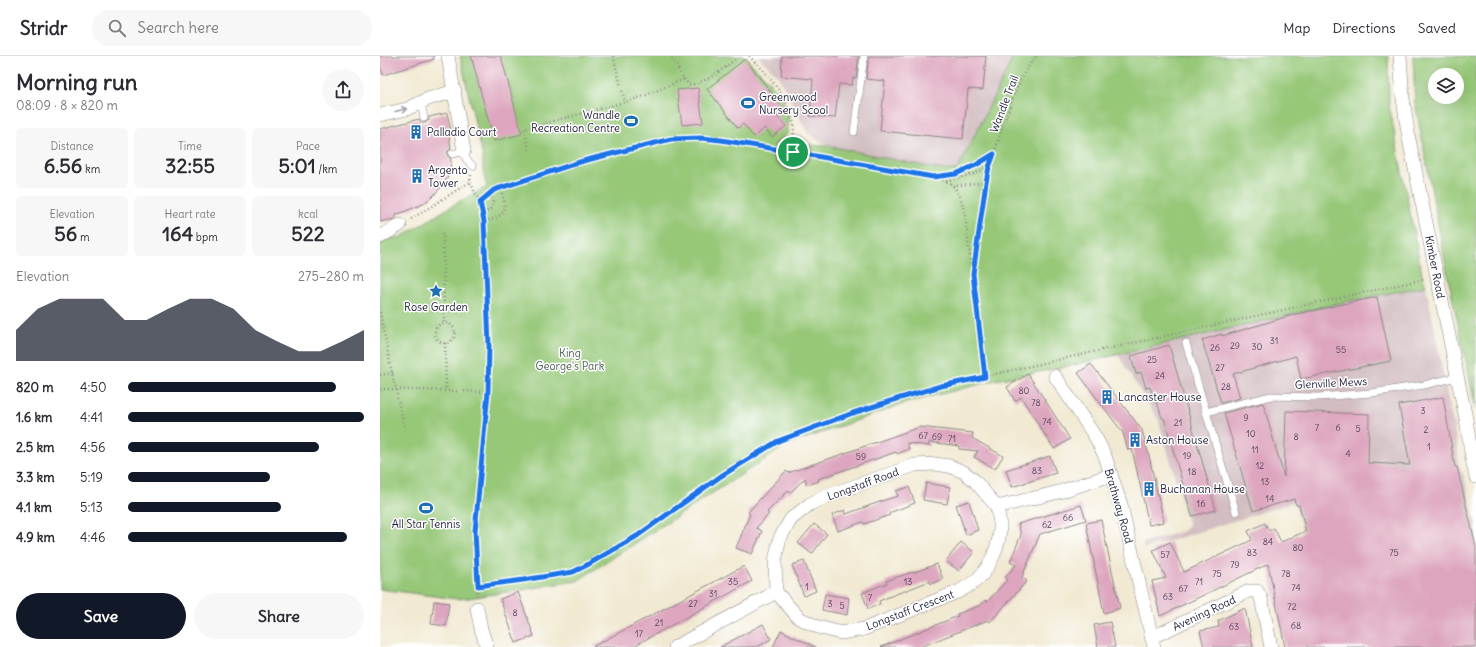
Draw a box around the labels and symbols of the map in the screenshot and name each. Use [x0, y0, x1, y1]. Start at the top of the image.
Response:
street label: Wandle Trail [987, 73, 1021, 135]
place label: Greenwood Nursery Scool [759, 90, 828, 117]
sports icon: Greenwood Nursery Scool [740, 95, 756, 111]
one-way arrow [394, 106, 407, 114]
place label: Wandle Recreation Centre [531, 108, 620, 135]
sports icon: Wandle Recreation Centre [623, 113, 639, 129]
building icon: Palladio Court [408, 124, 424, 140]
place label: Palladio Court [427, 125, 497, 139]
pin [776, 135, 810, 169]
place label: Argento Tower [428, 163, 468, 190]
building icon: Argento Tower [409, 168, 425, 184]
street label: Kimber Road [1422, 234, 1448, 300]
place icon: Rose Garden [428, 283, 444, 299]
place label: Rose Garden [404, 300, 468, 314]
house number: 31 [1270, 335, 1278, 346]
house number: 29 [1230, 340, 1240, 351]
house number: 30 [1251, 341, 1263, 352]
house number: 26 [1210, 342, 1220, 353]
house number: 55 [1336, 344, 1346, 355]
park label: King George's Park [536, 346, 605, 373]
house number: 25 [1147, 354, 1157, 365]
house number: 27 [1215, 362, 1225, 373]
house number: 24 [1155, 370, 1165, 381]
street label: Glenville Mews [1295, 374, 1367, 392]
house number: 28 [1221, 381, 1231, 392]
house number: 80 [1018, 385, 1030, 396]
building icon: Lancaster House [1099, 389, 1115, 405]
place label: Lancaster House [1118, 390, 1201, 404]
house number: 78 [1031, 397, 1041, 408]
house number: 3 [1420, 405, 1426, 416]
house number: 9 [1243, 412, 1249, 423]
house number: 74 [1042, 416, 1052, 427]
house number: 21 [1174, 417, 1182, 428]
house number: 7 [1315, 422, 1320, 433]
house number: 6 [1335, 422, 1341, 433]
house number: 5 [1355, 423, 1361, 434]
house number: 2 [1424, 424, 1429, 435]
house number: 10 [1246, 428, 1256, 439]
house number: 67 [918, 430, 928, 441]
house number: 69 [932, 431, 942, 442]
house number: 8 [1293, 431, 1299, 442]
building icon: Aston House [1127, 432, 1143, 448]
house number: 71 [948, 433, 956, 444]
place label: Aston House [1146, 433, 1208, 447]
house number: 1 [1427, 441, 1431, 452]
house number: 11 [1251, 444, 1259, 455]
house number: 4 [1345, 448, 1351, 459]
house number: 19 [1183, 450, 1191, 461]
house number: 59 [856, 451, 866, 462]
house number: 12 [1256, 460, 1264, 471]
street label: Longstaff Road [825, 464, 901, 503]
house number: 83 [1032, 465, 1042, 476]
house number: 18 [1188, 466, 1196, 477]
street label: Brathway Road [1102, 467, 1137, 546]
house number: 13 [1261, 476, 1269, 487]
building icon: Buchanan House [1141, 481, 1157, 497]
place label: Buchanan House [1160, 482, 1245, 496]
house number: 14 [1266, 493, 1274, 504]
house number: 16 [1197, 498, 1205, 509]
sports icon: All Star Tennis [418, 500, 434, 516]
house number: 66 [1063, 512, 1073, 523]
place label: All Star Tennis [392, 517, 460, 531]
house number: 62 [1042, 519, 1052, 530]
house number: 84 [1263, 536, 1273, 547]
house number: 80 [1292, 542, 1304, 553]
house number: 83 [1247, 547, 1257, 558]
house number: 75 [1389, 547, 1399, 558]
house number: 57 [1160, 549, 1170, 560]
house number: 79 [1230, 559, 1240, 570]
house number: 75 [1212, 568, 1222, 579]
house number: 78 [1281, 568, 1291, 579]
house number: 35 [728, 576, 738, 587]
house number: 13 [904, 576, 912, 587]
house number: 71 [1195, 576, 1203, 587]
house number: 1 [805, 581, 809, 592]
house number: 74 [1291, 582, 1301, 593]
house number: 67 [1178, 583, 1188, 594]
street label: Longstaff Crescent [864, 587, 956, 633]
house number: 31 [709, 588, 717, 599]
house number: 63 [1163, 591, 1173, 602]
house number: 7 [868, 592, 873, 603]
street label: Avening Road [1170, 592, 1238, 634]
house number: 27 [688, 598, 698, 609]
house number: 3 [827, 598, 833, 609]
house number: 5 [839, 600, 845, 611]
house number: 72 [1287, 601, 1297, 612]
house number: 8 [512, 607, 518, 618]
house number: 21 [655, 617, 663, 628]
house number: 68 [1291, 620, 1301, 631]
house number: 63 [1229, 621, 1239, 632]
house number: 17 [635, 628, 644, 639]

